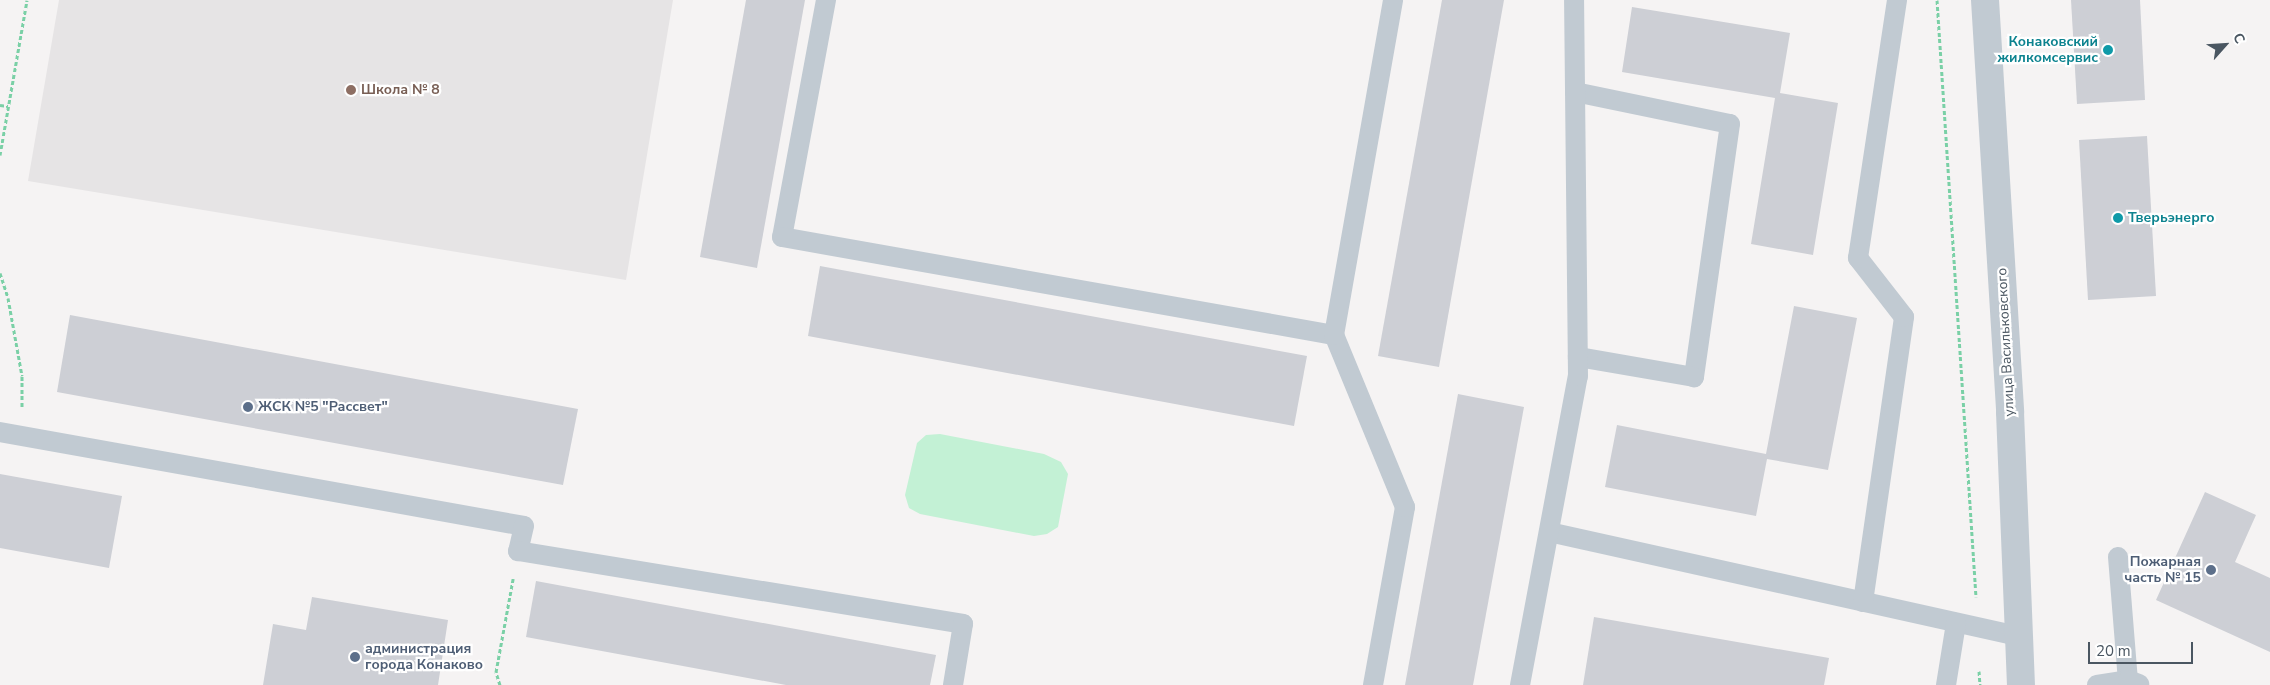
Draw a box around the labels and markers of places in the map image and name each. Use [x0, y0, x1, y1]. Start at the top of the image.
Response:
place label: Конаковский жилкомсервис [1998, 34, 2098, 66]
marker: Конаковский жилкомсервис [2102, 44, 2114, 56]
place label: Школа № 8 [361, 82, 440, 98]
marker: Школа № 8 [345, 84, 357, 96]
place label: Тверьэнерго [2128, 210, 2214, 226]
marker: Тверьэнерго [2112, 212, 2124, 224]
place label: ЖСК №5 "Рассвет" [258, 399, 388, 415]
marker: ЖСК №5 "Рассвет" [242, 401, 254, 413]
place label: Пожарная часть № 15 [2124, 554, 2201, 586]
marker: Пожарная часть № 15 [2205, 564, 2217, 576]
place label: администрация города Конаково [365, 641, 483, 674]
marker: администрация города Конаково [349, 651, 361, 663]

